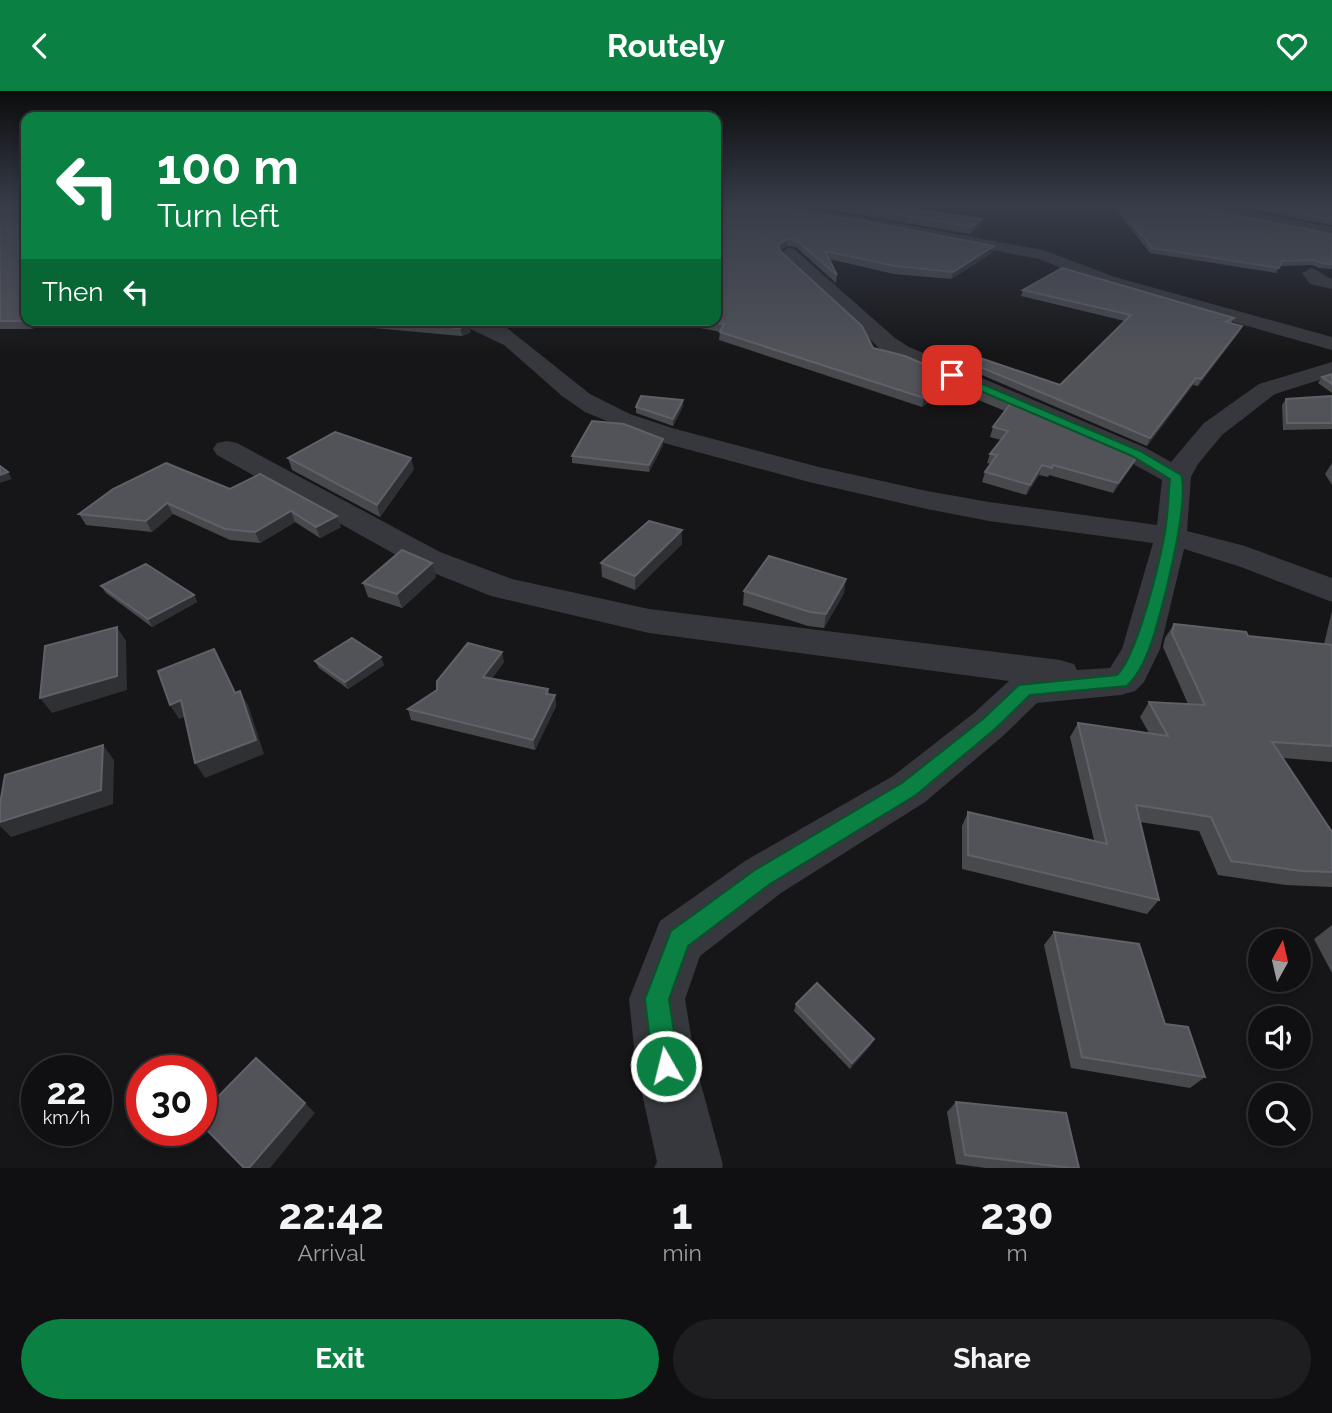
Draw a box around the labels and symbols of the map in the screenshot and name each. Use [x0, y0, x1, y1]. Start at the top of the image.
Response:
pin [922, 345, 982, 405]
north arrow [1248, 929, 1311, 992]
position arrow [629, 1029, 703, 1103]
speed limit sign: 30 [126, 1055, 217, 1146]

